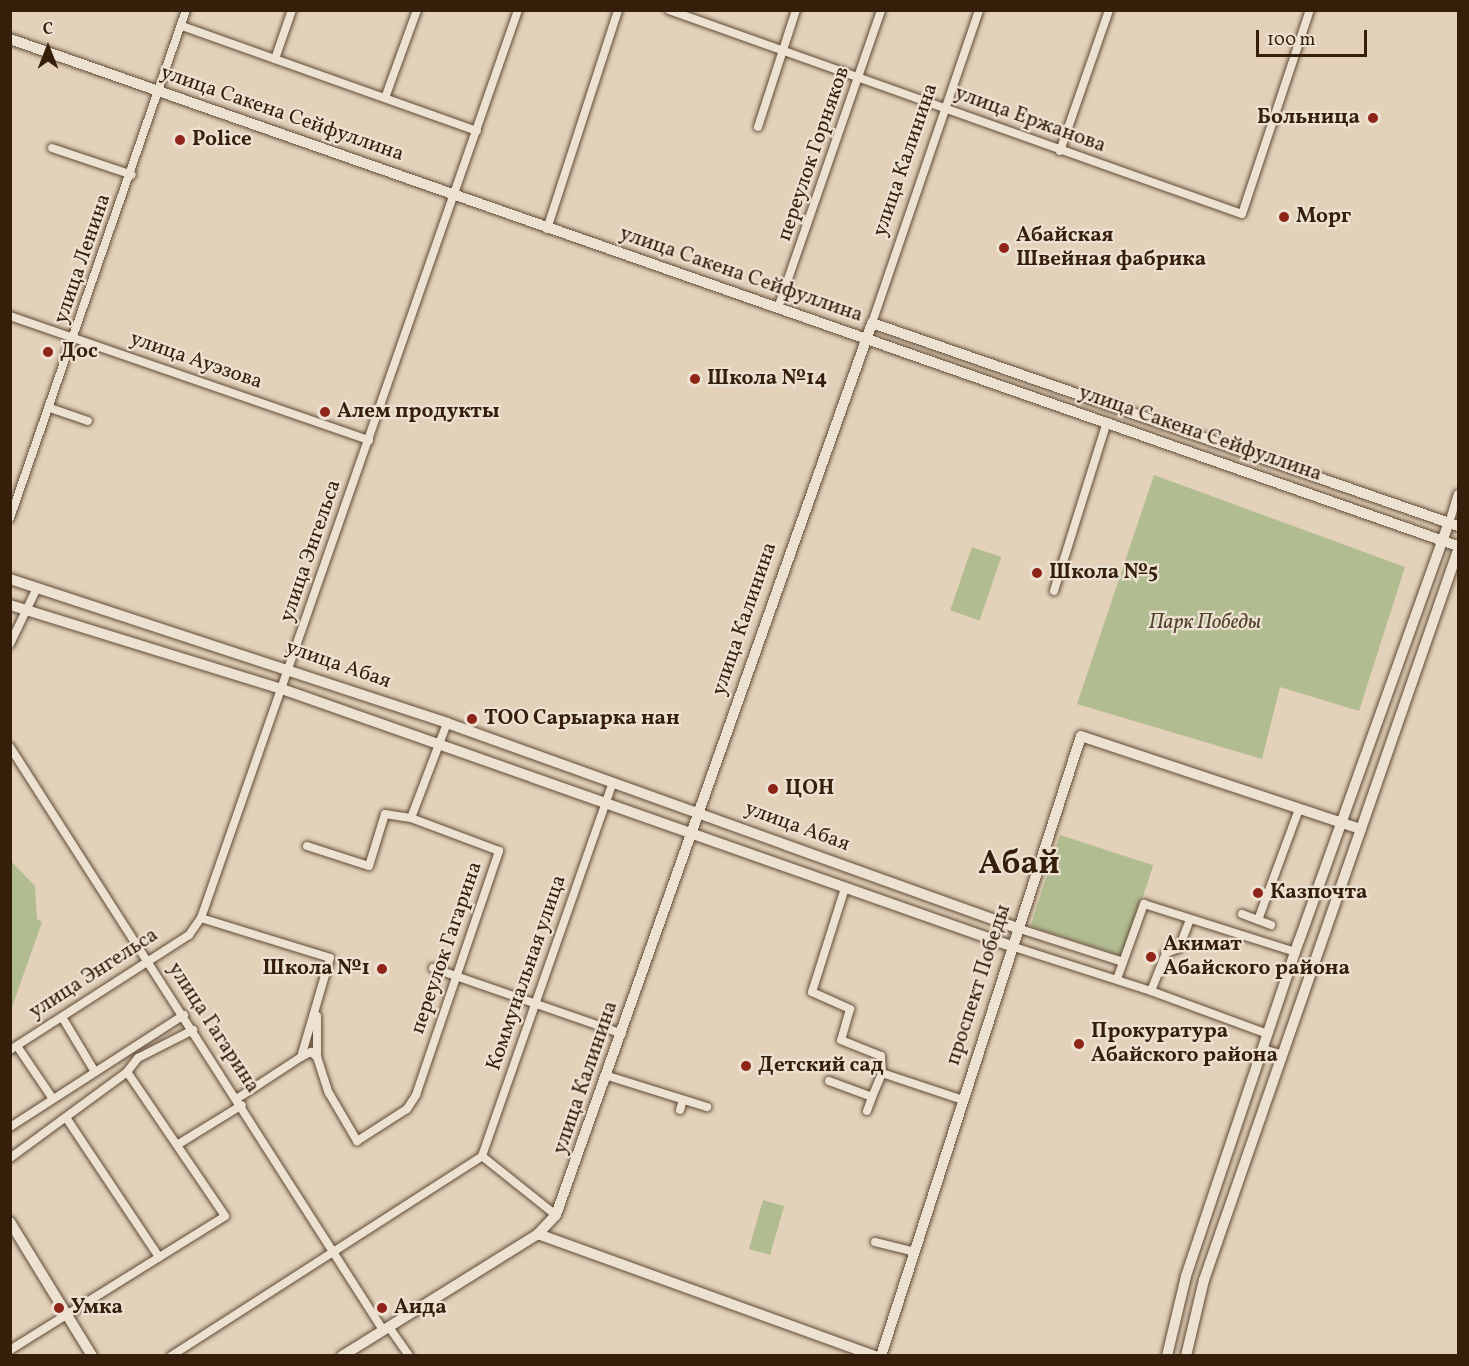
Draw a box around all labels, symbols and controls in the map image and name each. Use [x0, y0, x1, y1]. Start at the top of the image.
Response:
north arrow [18, 18, 78, 78]
scale bar [1259, 18, 1370, 56]
text: С [43, 19, 53, 41]
text: 100 m [1267, 28, 1316, 53]
street label: улица Сакена Сейфуллина [157, 60, 407, 168]
street label: переулок Горняков [772, 64, 856, 244]
street label: улица Калинина [868, 80, 944, 240]
street label: улица Ержанова [951, 81, 1109, 159]
place label: Больница [1257, 105, 1360, 131]
marker: Больница [1364, 109, 1382, 127]
place label: Police [192, 127, 252, 153]
marker: Police [173, 133, 187, 147]
street label: улица Ленина [49, 191, 117, 327]
place label: Морг [1296, 204, 1351, 230]
marker: Морг [1277, 210, 1291, 224]
street label: улица Сакена Сейфуллина [616, 221, 866, 329]
place label: Абайская Швейная фабрика [1016, 223, 1206, 273]
marker: Абайская Швейная фабрика [997, 241, 1011, 255]
street label: улица Ауэзова [126, 327, 266, 395]
place label: Дос [60, 339, 98, 365]
marker: Дос [41, 345, 55, 359]
place label: Школа №14 [707, 366, 827, 392]
marker: Школа №14 [688, 372, 702, 386]
street label: улица Сакена Сейфуллина [1075, 380, 1325, 488]
place label: Алем продукты [337, 399, 499, 425]
marker: Алем продукты [318, 405, 332, 419]
street label: улица Энгельса [275, 477, 347, 625]
street label: улица Калинина [707, 539, 783, 699]
place label: Школа №5 [1049, 560, 1158, 586]
marker: Школа №5 [1030, 566, 1044, 580]
park label: Парк Победы [1149, 610, 1261, 636]
street label: улица Абая [282, 635, 394, 695]
place label: ТОО Сарыарка нан [484, 706, 680, 732]
marker: ТОО Сарыарка нан [465, 712, 479, 726]
place label: ЦОН [785, 776, 834, 802]
marker: ЦОН [766, 782, 780, 796]
street label: улица Абая [741, 796, 853, 858]
district label: Абай [978, 846, 1060, 886]
street label: переулок Гагарина [406, 858, 488, 1038]
street label: Коммунальная улица [482, 872, 572, 1074]
place label: Казпочта [1270, 880, 1367, 906]
marker: Казпочта [1251, 886, 1265, 900]
street label: проспект Победы [941, 901, 1017, 1069]
street label: улица Энгельса [25, 923, 163, 1025]
place label: Акимат Абайского района [1163, 932, 1350, 982]
marker: Акимат Абайского района [1144, 950, 1158, 964]
place label: Школа №1 [263, 956, 370, 982]
street label: улица Гагарина [161, 958, 265, 1098]
marker: Школа №1 [375, 962, 389, 976]
street label: улица Калинина [548, 998, 624, 1158]
place label: Прокуратура Абайского района [1091, 1019, 1278, 1069]
marker: Прокуратура Абайского района [1072, 1037, 1086, 1051]
place label: Детский сад [758, 1053, 884, 1079]
marker: Детский сад [739, 1059, 753, 1073]
place label: Умка [71, 1295, 123, 1321]
place label: Аида [394, 1295, 447, 1321]
marker: Умка [52, 1301, 66, 1315]
marker: Аида [375, 1301, 389, 1315]

